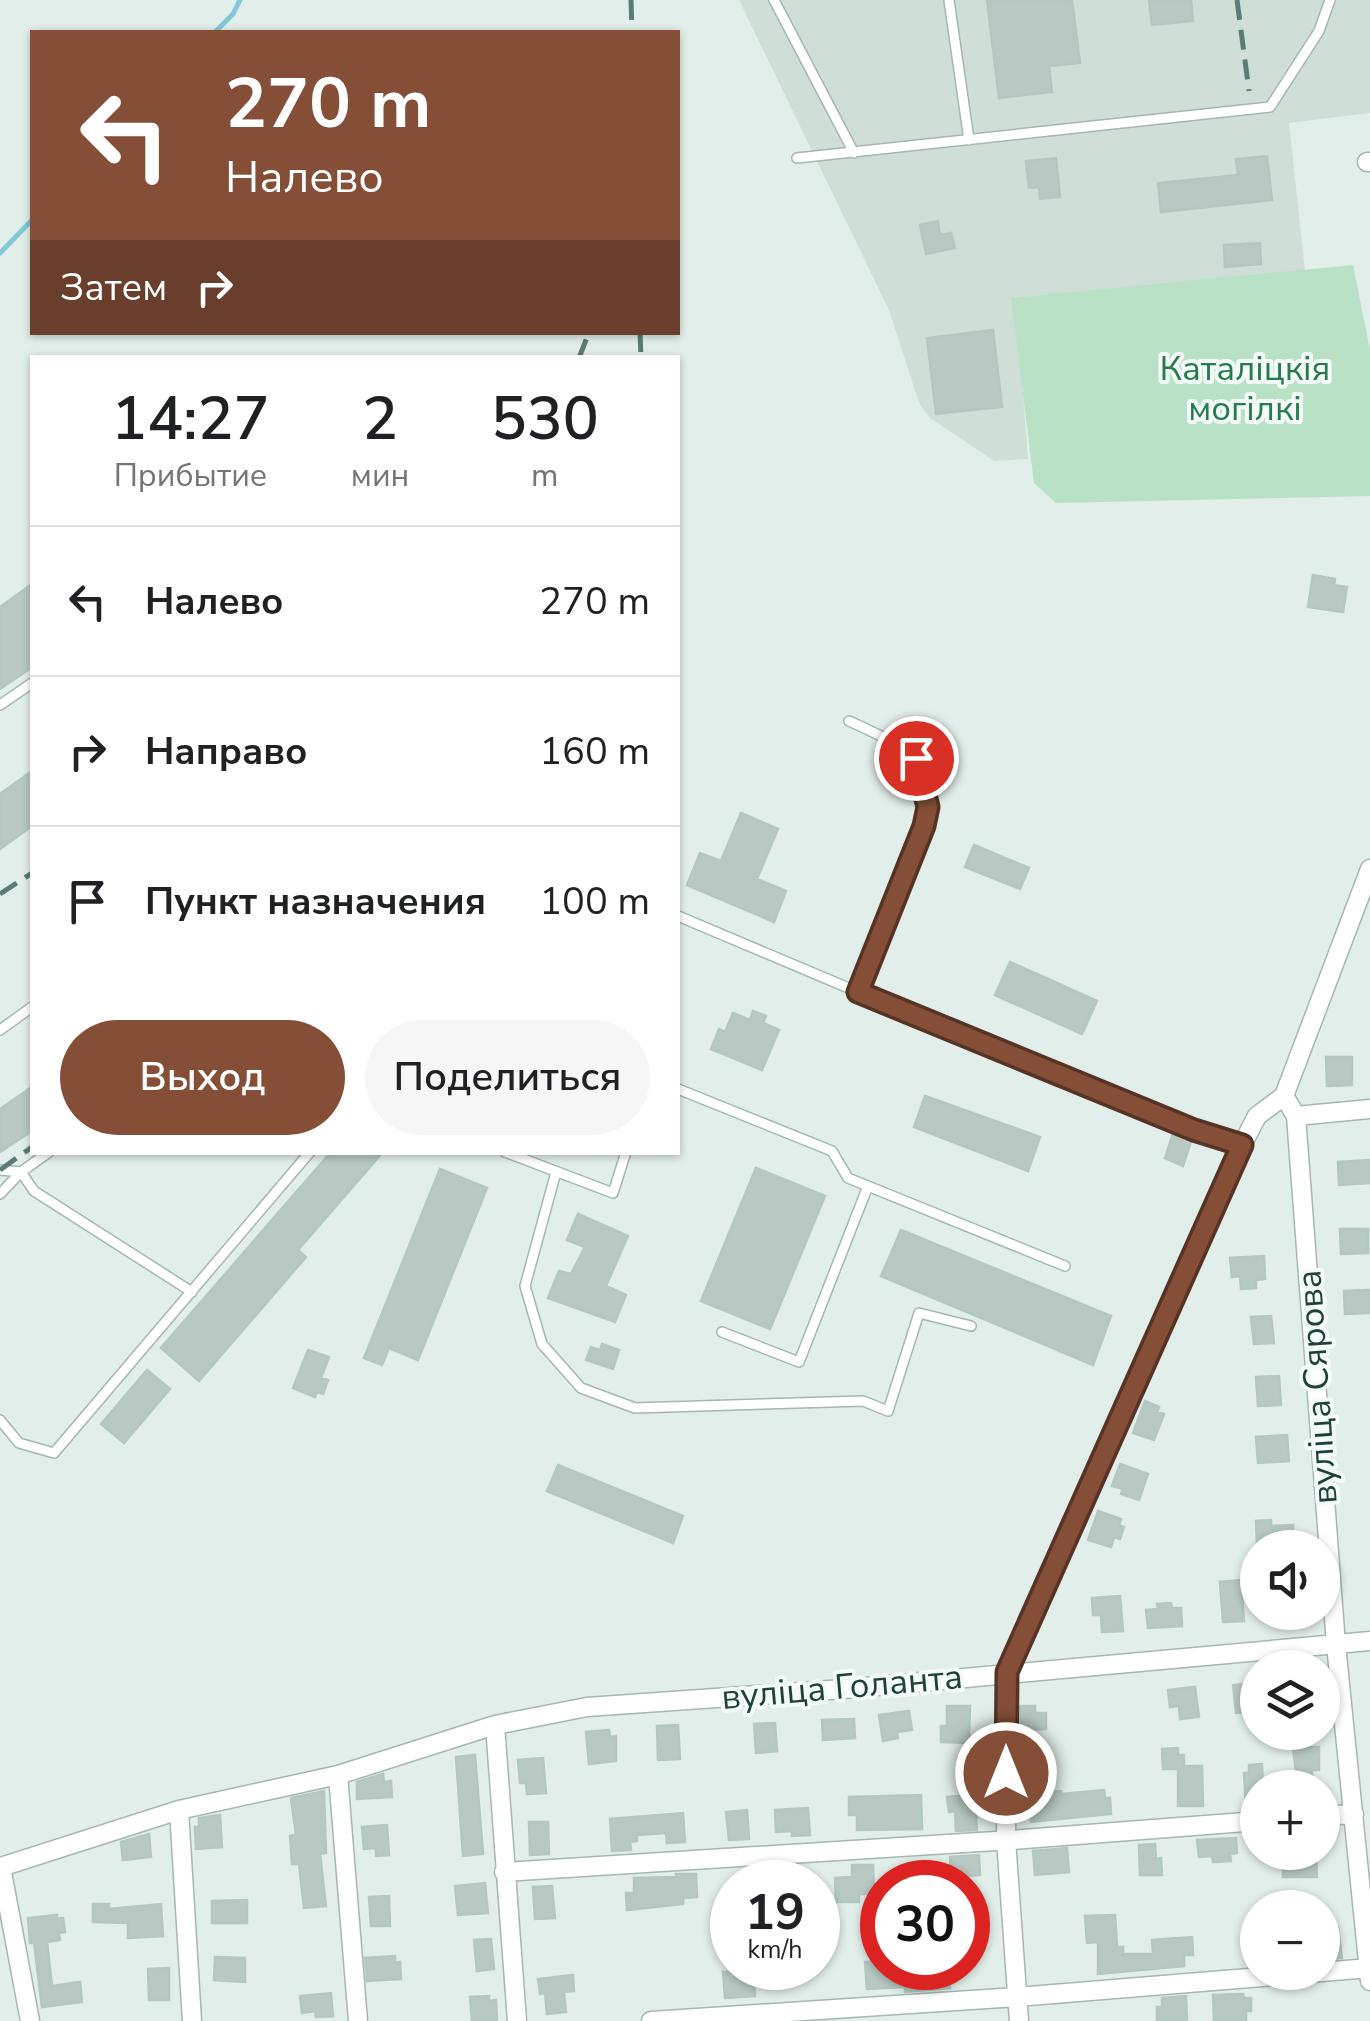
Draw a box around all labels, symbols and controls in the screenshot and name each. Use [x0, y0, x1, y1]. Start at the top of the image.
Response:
text: 270 m [225, 56, 431, 152]
icon: left [60, 70, 190, 200]
text: Налево [225, 147, 384, 208]
icon: right [187, 260, 242, 315]
text: Затем [60, 262, 167, 313]
park label: Каталіцкія могілкі [1160, 345, 1330, 432]
text: 14:27 [111, 378, 270, 460]
text: 2 [362, 378, 398, 460]
text: 530 [491, 378, 599, 460]
text: Прибытие [114, 454, 267, 497]
text: мин [351, 454, 409, 497]
text: m [531, 454, 558, 497]
icon: left [60, 574, 115, 629]
text: Налево [145, 576, 284, 627]
text: 270 m [539, 576, 650, 627]
pin [874, 716, 959, 801]
icon: right [60, 724, 115, 779]
text: Направо [145, 726, 307, 777]
text: 160 m [539, 726, 650, 777]
icon: arrive [889, 731, 944, 786]
icon: arrive [60, 874, 115, 929]
text: Пункт назначения [145, 876, 486, 927]
text: 100 m [539, 876, 650, 927]
button: Выход [60, 1020, 345, 1135]
button: Поделиться [365, 1020, 650, 1135]
street label: вуліца Сярова [1285, 1268, 1349, 1506]
map controls [1240, 1530, 1340, 1990]
button: sound [1240, 1530, 1340, 1630]
button: layers [1240, 1650, 1340, 1750]
street label: вуліца Голанта [719, 1653, 965, 1721]
position arrow [954, 1721, 1058, 1825]
button: + [1240, 1770, 1340, 1870]
speed limit sign: 30 [860, 1860, 990, 1990]
text: 19 [745, 1878, 805, 1947]
button: − [1240, 1890, 1340, 1990]
text: km/h [747, 1933, 803, 1967]

